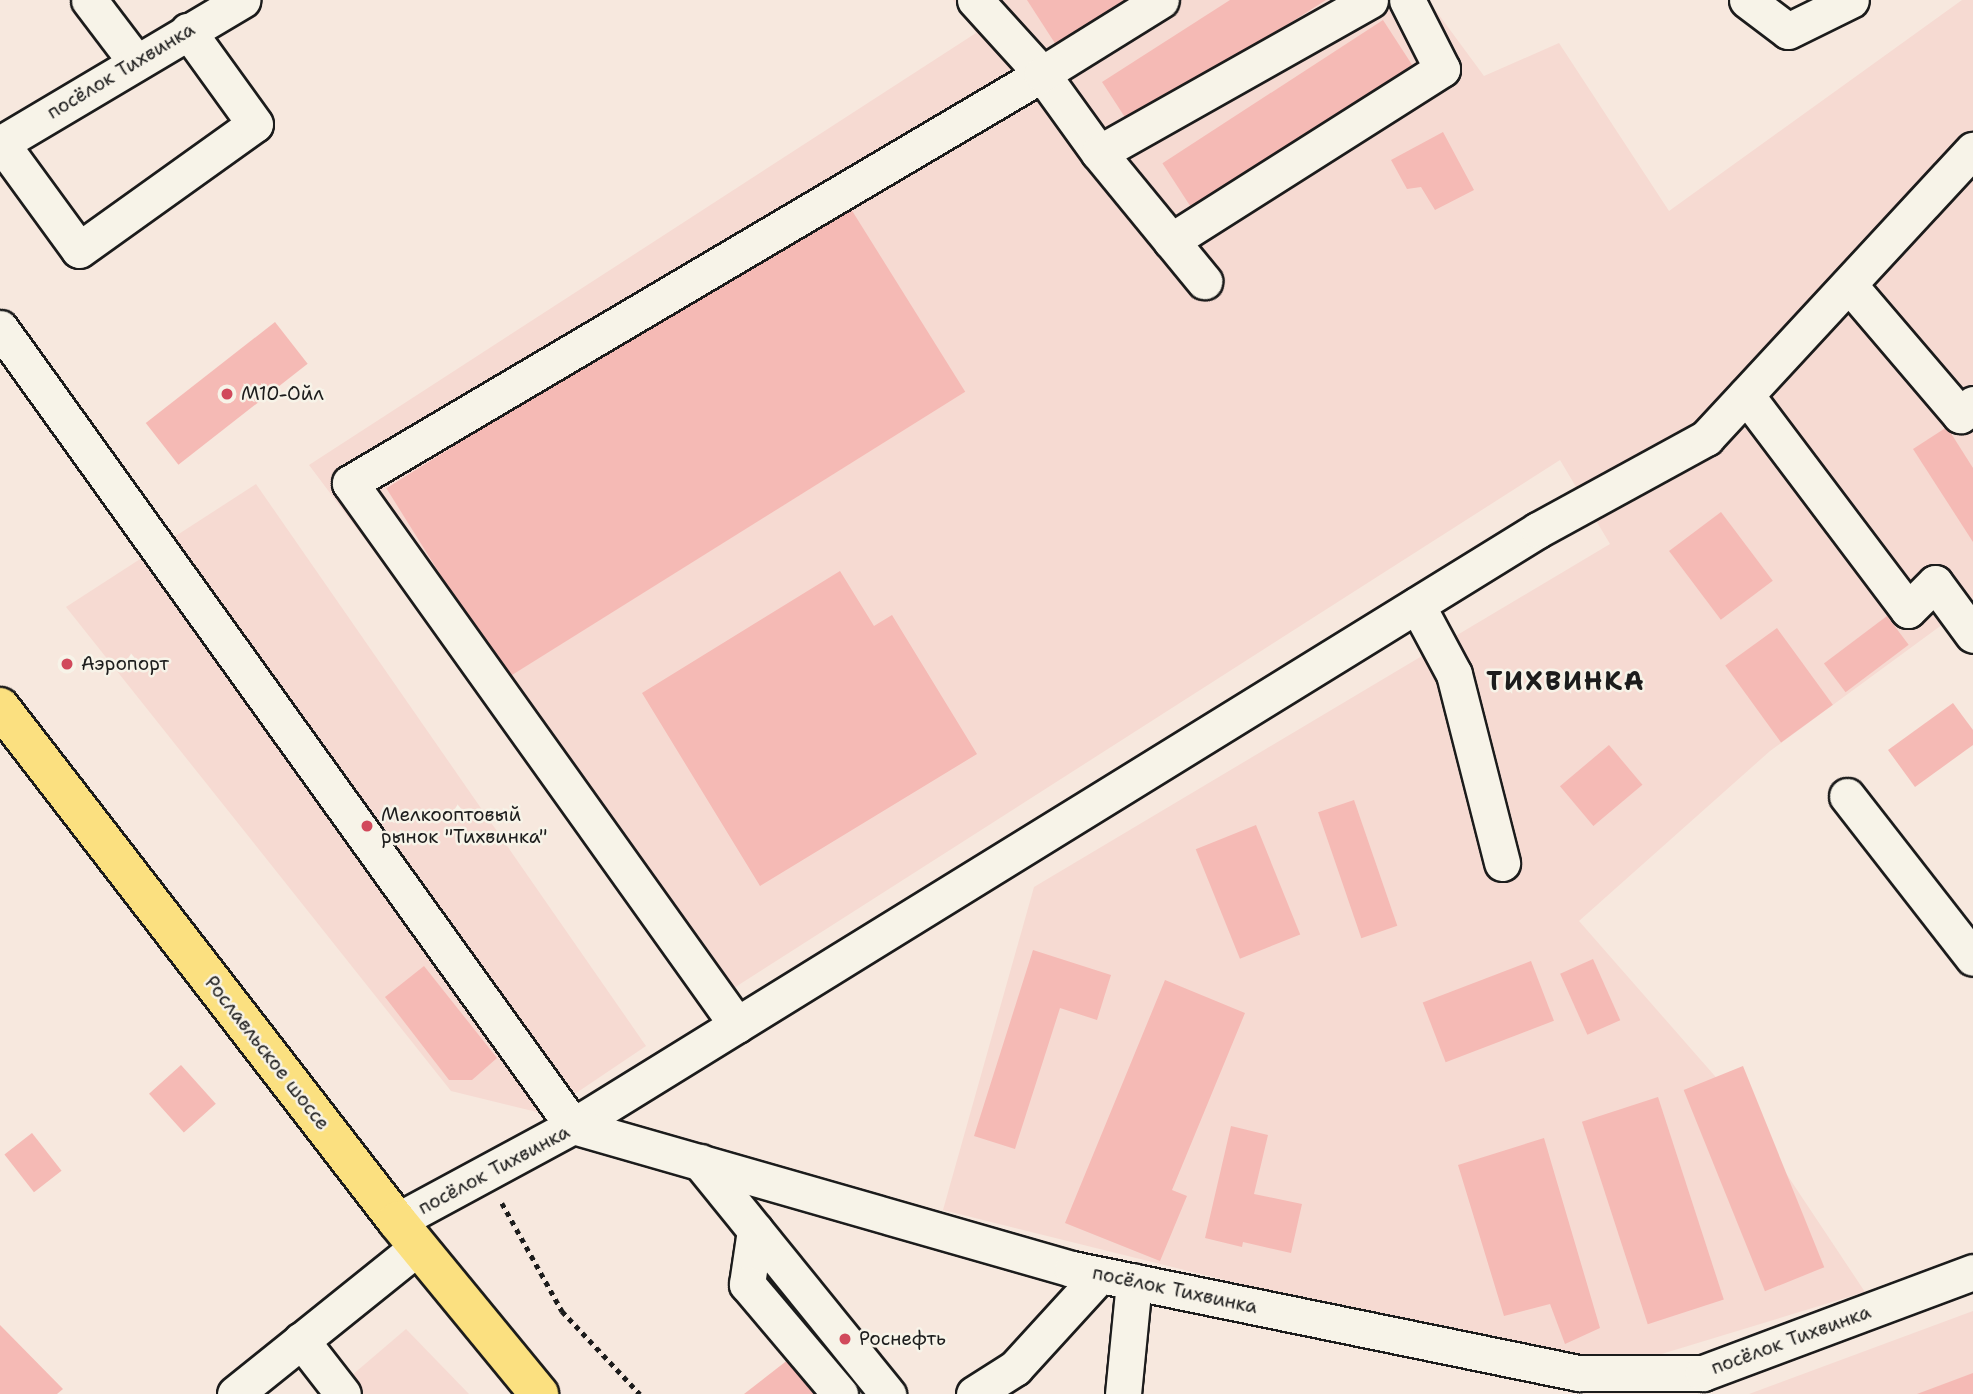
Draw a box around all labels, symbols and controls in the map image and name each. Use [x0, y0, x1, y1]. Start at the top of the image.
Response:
street label: посёлок Тихвинка [43, 18, 199, 124]
place label: М10-Ойл [241, 383, 324, 405]
marker: М10-Ойл [219, 386, 235, 402]
place label: Аэропорт [81, 653, 169, 675]
marker: Аэропорт [59, 656, 75, 672]
district label: ТИХВИНКА [1487, 665, 1645, 697]
place label: Мелкооптовый рынок "Тихвинка" [381, 804, 547, 848]
marker: Мелкооптовый рынок "Тихвинка" [359, 818, 375, 834]
street label: Рославльское шоссе [200, 972, 334, 1134]
street label: посёлок Тихвинка [414, 1120, 574, 1220]
street label: посёлок Тихвинка [1090, 1261, 1260, 1319]
street label: посёлок Тихвинка [1708, 1301, 1874, 1379]
place label: Роснефть [859, 1328, 946, 1350]
marker: Роснефть [837, 1331, 853, 1347]

